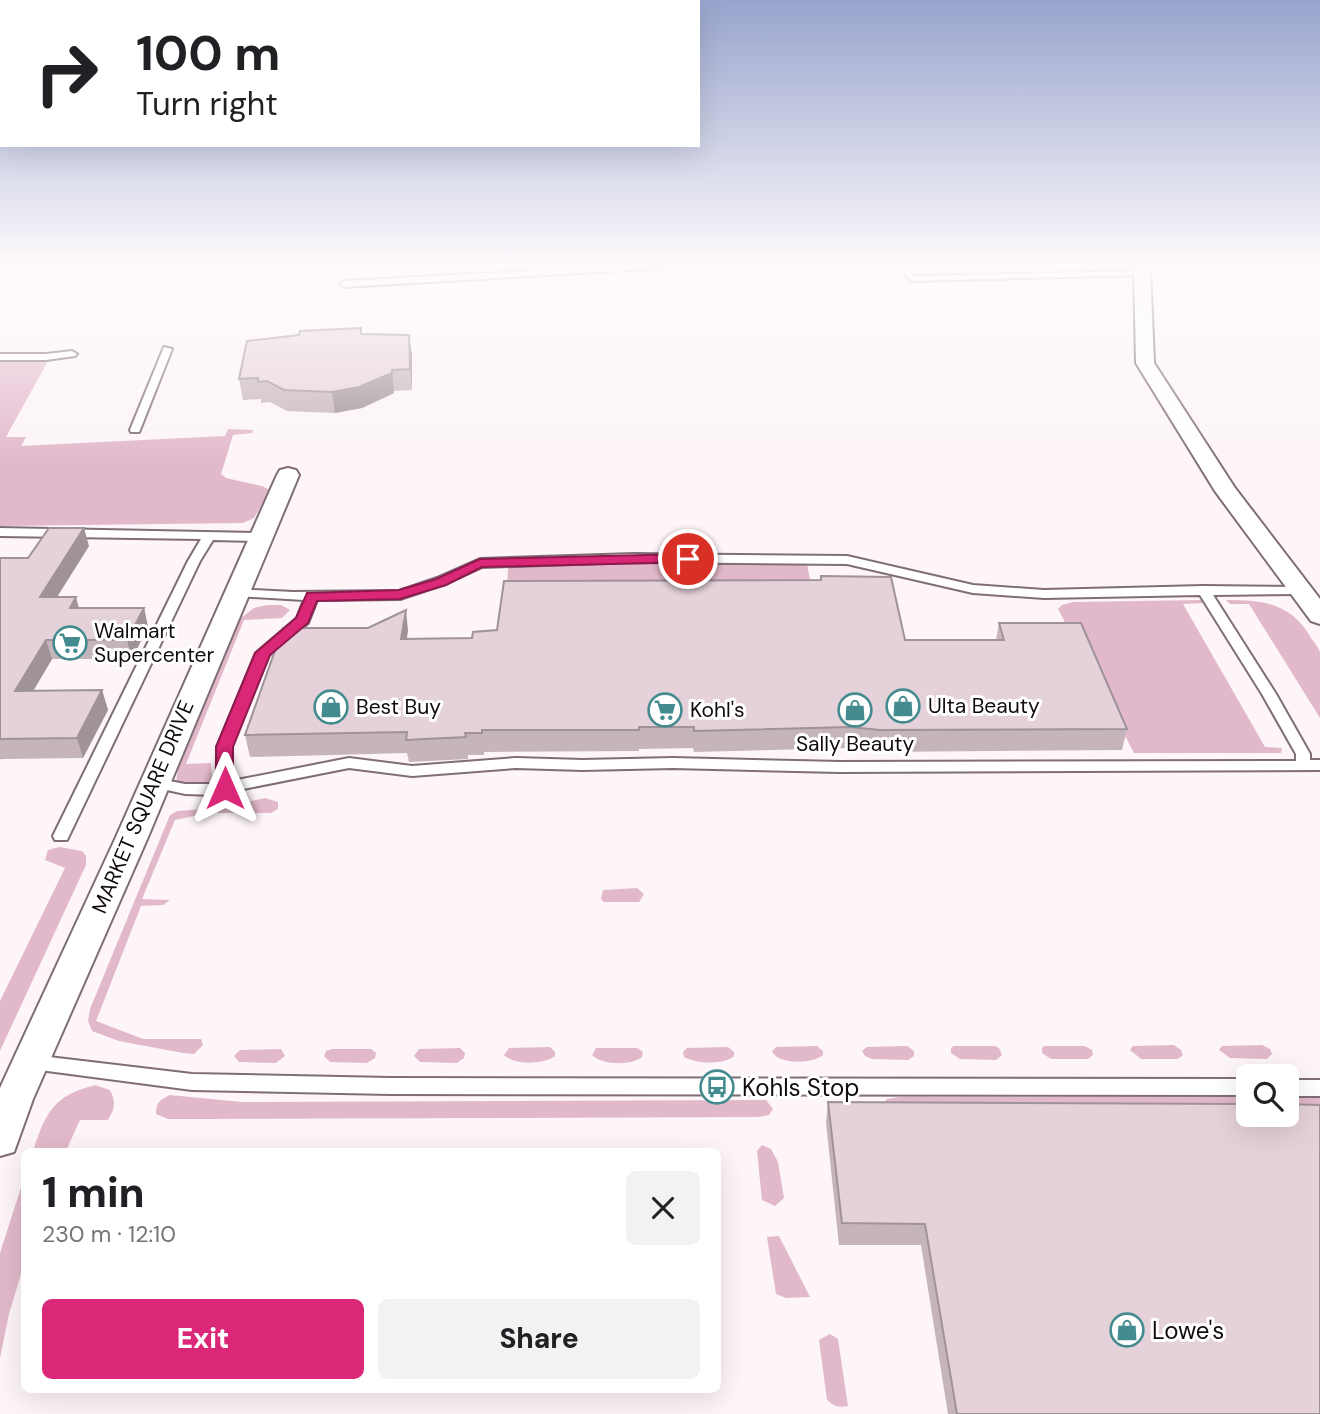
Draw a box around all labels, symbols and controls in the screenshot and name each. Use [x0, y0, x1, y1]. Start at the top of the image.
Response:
text: 100 m [136, 21, 280, 85]
icon: right [21, 28, 112, 119]
text: Turn right [136, 83, 278, 125]
pin [658, 529, 718, 589]
icon: arrive [669, 540, 707, 578]
place label: Walmart Supercenter [94, 617, 215, 669]
supermarket icon: Walmart Supercenter [51, 624, 89, 662]
shop icon: Ulta Beauty [884, 687, 922, 725]
shop icon: Best Buy [312, 688, 350, 726]
supermarket icon: Kohl's [646, 691, 684, 729]
shop icon: Sally Beauty [836, 691, 874, 729]
place label: Ulta Beauty [928, 692, 1040, 720]
place label: Best Buy [356, 693, 441, 721]
street label: MARKET SQUARE DRIVE [85, 696, 201, 918]
place label: Kohl's [690, 696, 745, 724]
place label: Sally Beauty [796, 730, 914, 758]
position arrow [188, 751, 262, 825]
map controls [1236, 1064, 1299, 1127]
button: search [1236, 1064, 1299, 1127]
bus stop icon: Kohls Stop [698, 1068, 736, 1106]
place label: Kohls Stop [742, 1072, 859, 1103]
text: 1 min [42, 1165, 145, 1220]
button: close [626, 1171, 700, 1245]
text: 230 m · 12:10 [42, 1219, 176, 1249]
button: Exit [42, 1299, 364, 1379]
button: Share [378, 1299, 700, 1379]
shop icon: Lowe's [1108, 1311, 1146, 1349]
place label: Lowe's [1152, 1315, 1224, 1346]

